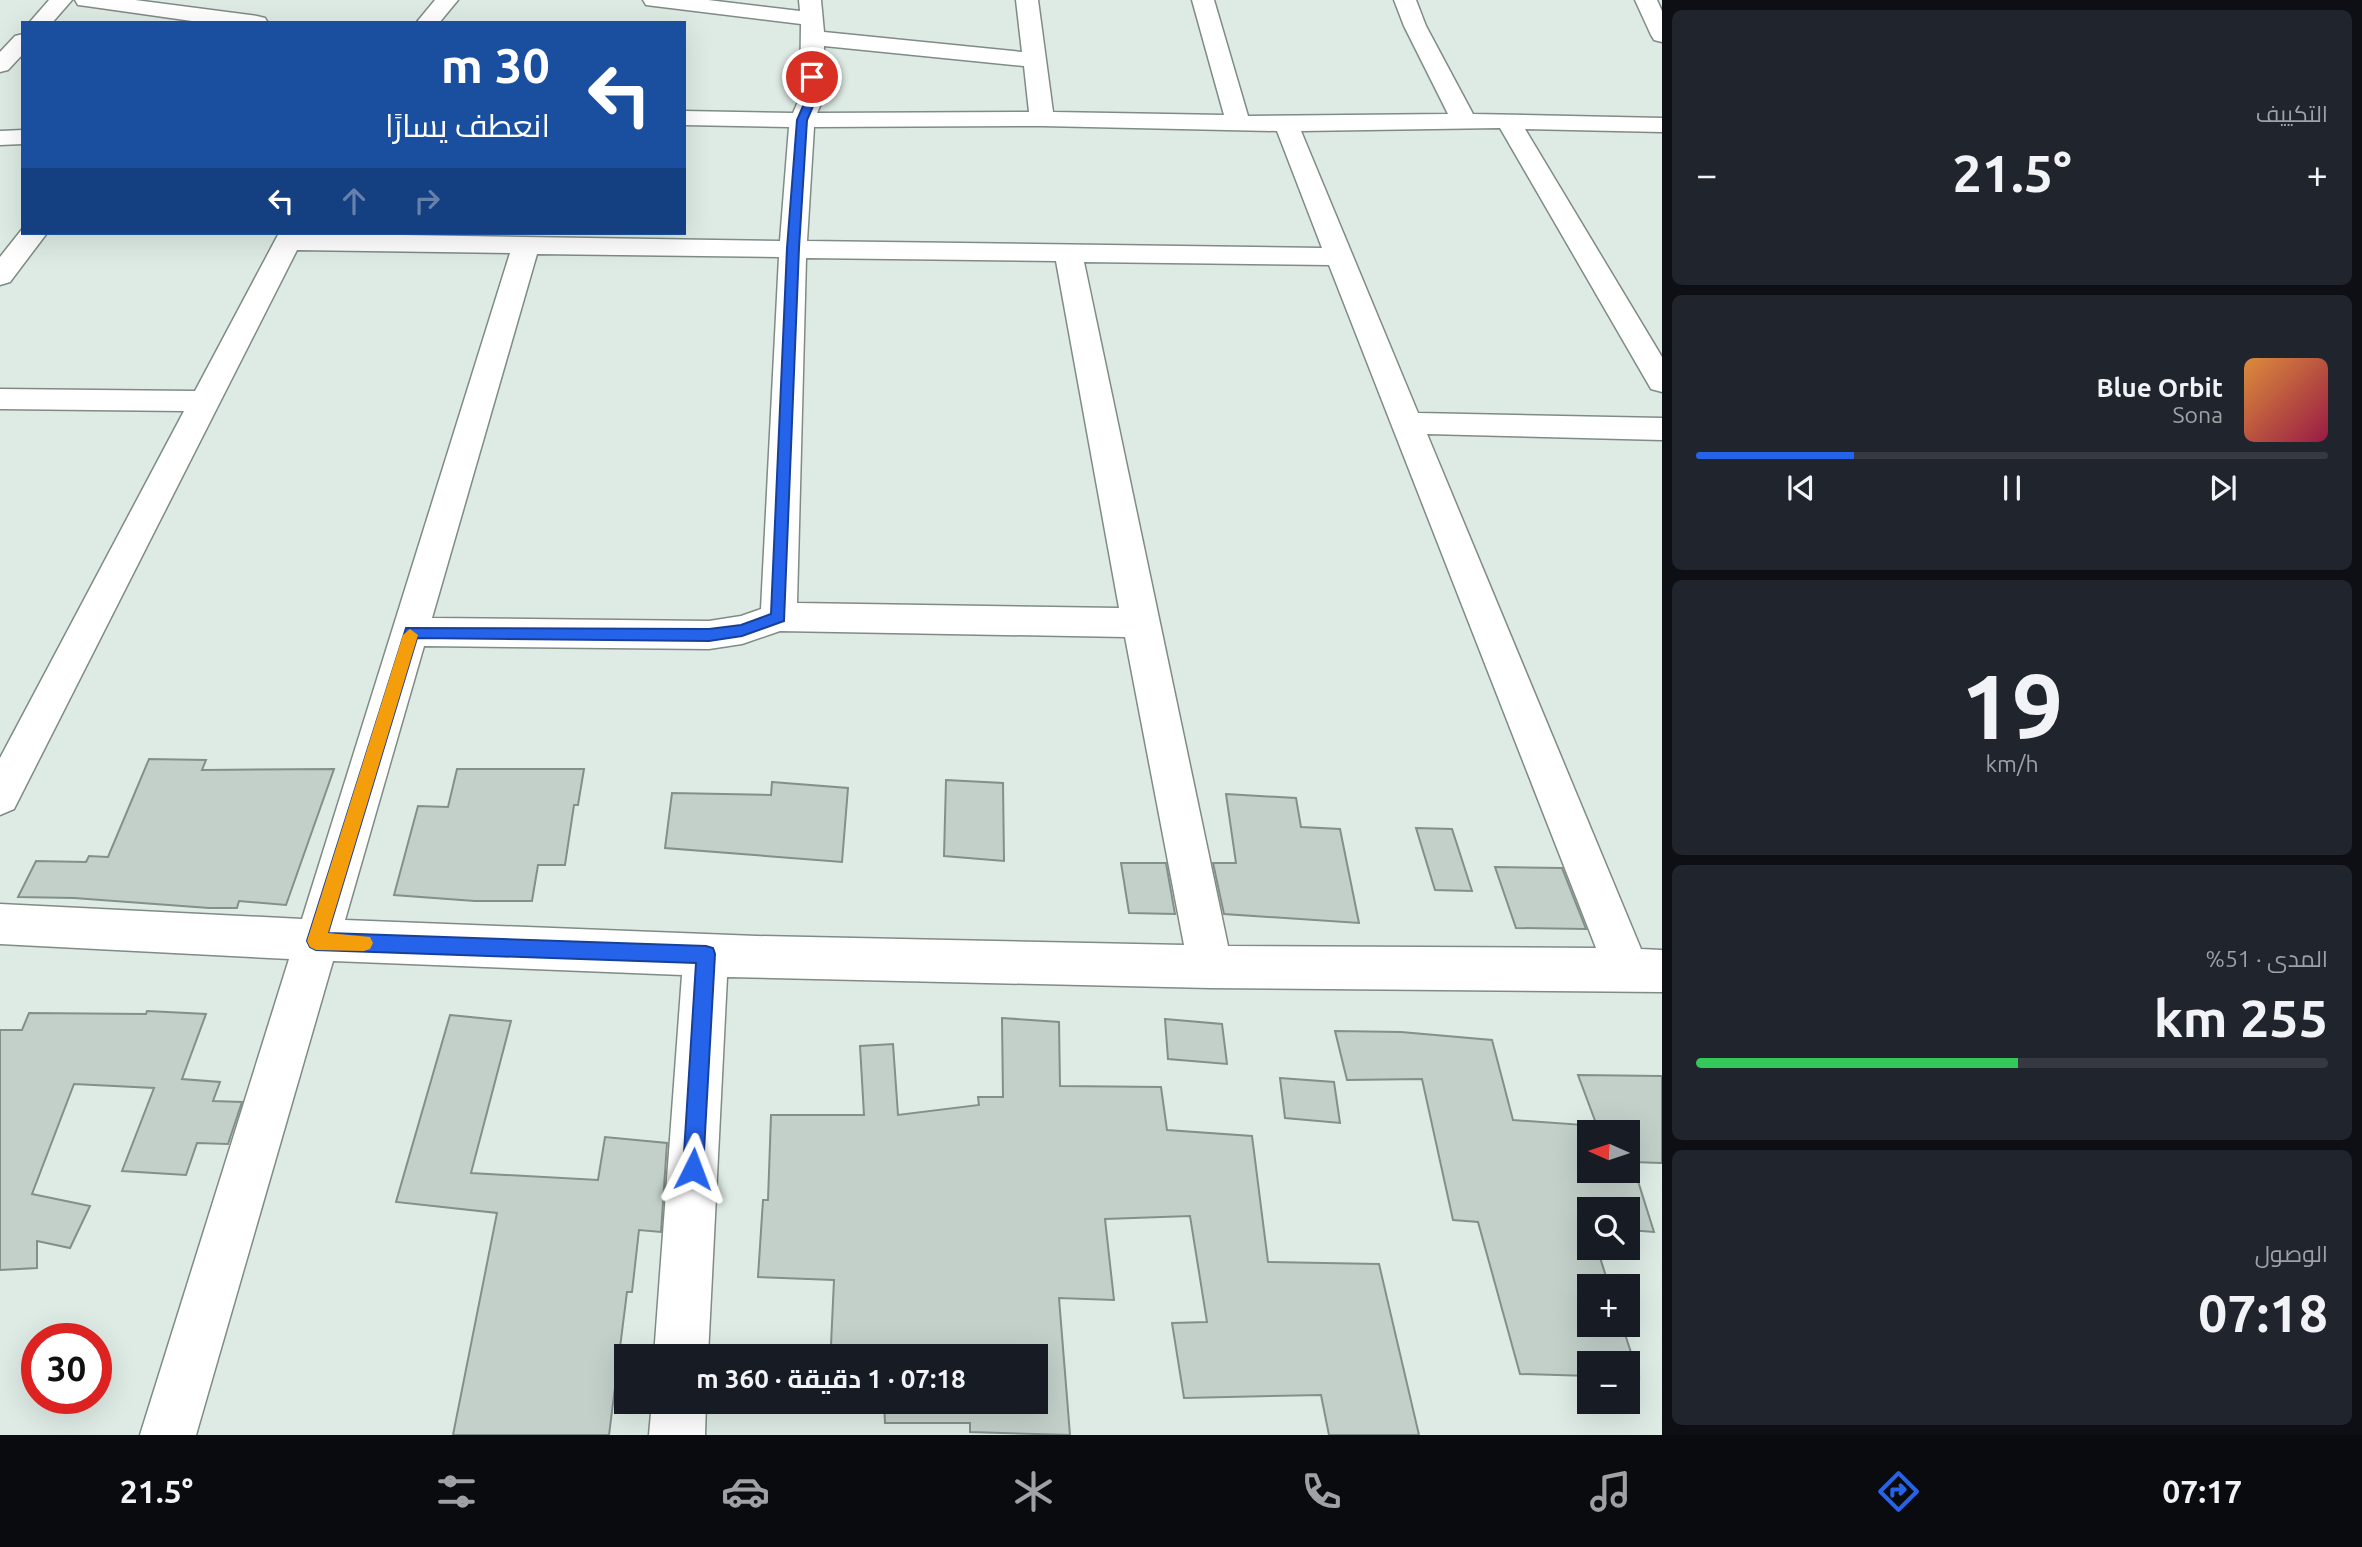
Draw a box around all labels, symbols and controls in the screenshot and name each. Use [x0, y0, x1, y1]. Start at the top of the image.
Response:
text: 30 m [441, 37, 550, 92]
pin [782, 47, 842, 107]
icon: left [574, 49, 665, 140]
icon: arrive [793, 58, 831, 96]
text: التكييف [2256, 101, 2328, 126]
text: انعطف يسارًا [385, 107, 550, 143]
text: 21.5° [1952, 144, 2072, 202]
text: − [1696, 153, 1717, 195]
text: + [2307, 153, 2328, 195]
icon: left [262, 182, 300, 220]
icon: ahead [335, 182, 373, 220]
icon: right [408, 182, 446, 220]
text: Blue Orbit [2096, 373, 2223, 402]
text: Sona [2173, 402, 2223, 427]
icon: previous [1782, 469, 1820, 507]
icon: pause [1993, 469, 2031, 507]
icon: next [2204, 469, 2242, 507]
text: 19 [1961, 654, 2063, 756]
text: km/h [1985, 751, 2039, 776]
text: المدى · 51% [2206, 946, 2328, 971]
text: 255 km [2154, 989, 2328, 1047]
north arrow [1577, 1120, 1640, 1183]
map controls [1577, 1120, 1640, 1414]
position arrow [656, 1132, 730, 1206]
button: search [1577, 1197, 1640, 1260]
text: الوصول [2255, 1241, 2328, 1266]
button: + [1577, 1274, 1640, 1337]
text: 07:18 [2198, 1284, 2328, 1342]
speed limit sign: 30 [21, 1323, 112, 1414]
button: − [1577, 1351, 1640, 1414]
text: 07:18 · 1 دقيقة · 360 m [696, 1364, 966, 1393]
icon: filters [432, 1467, 481, 1516]
icon: car [721, 1467, 770, 1516]
icon: climate [1009, 1467, 1058, 1516]
icon: phone [1297, 1467, 1346, 1516]
icon: music [1586, 1467, 1635, 1516]
icon: directions [1874, 1467, 1923, 1516]
text: 21.5° [120, 1473, 193, 1509]
text: 07:17 [2162, 1473, 2242, 1509]

